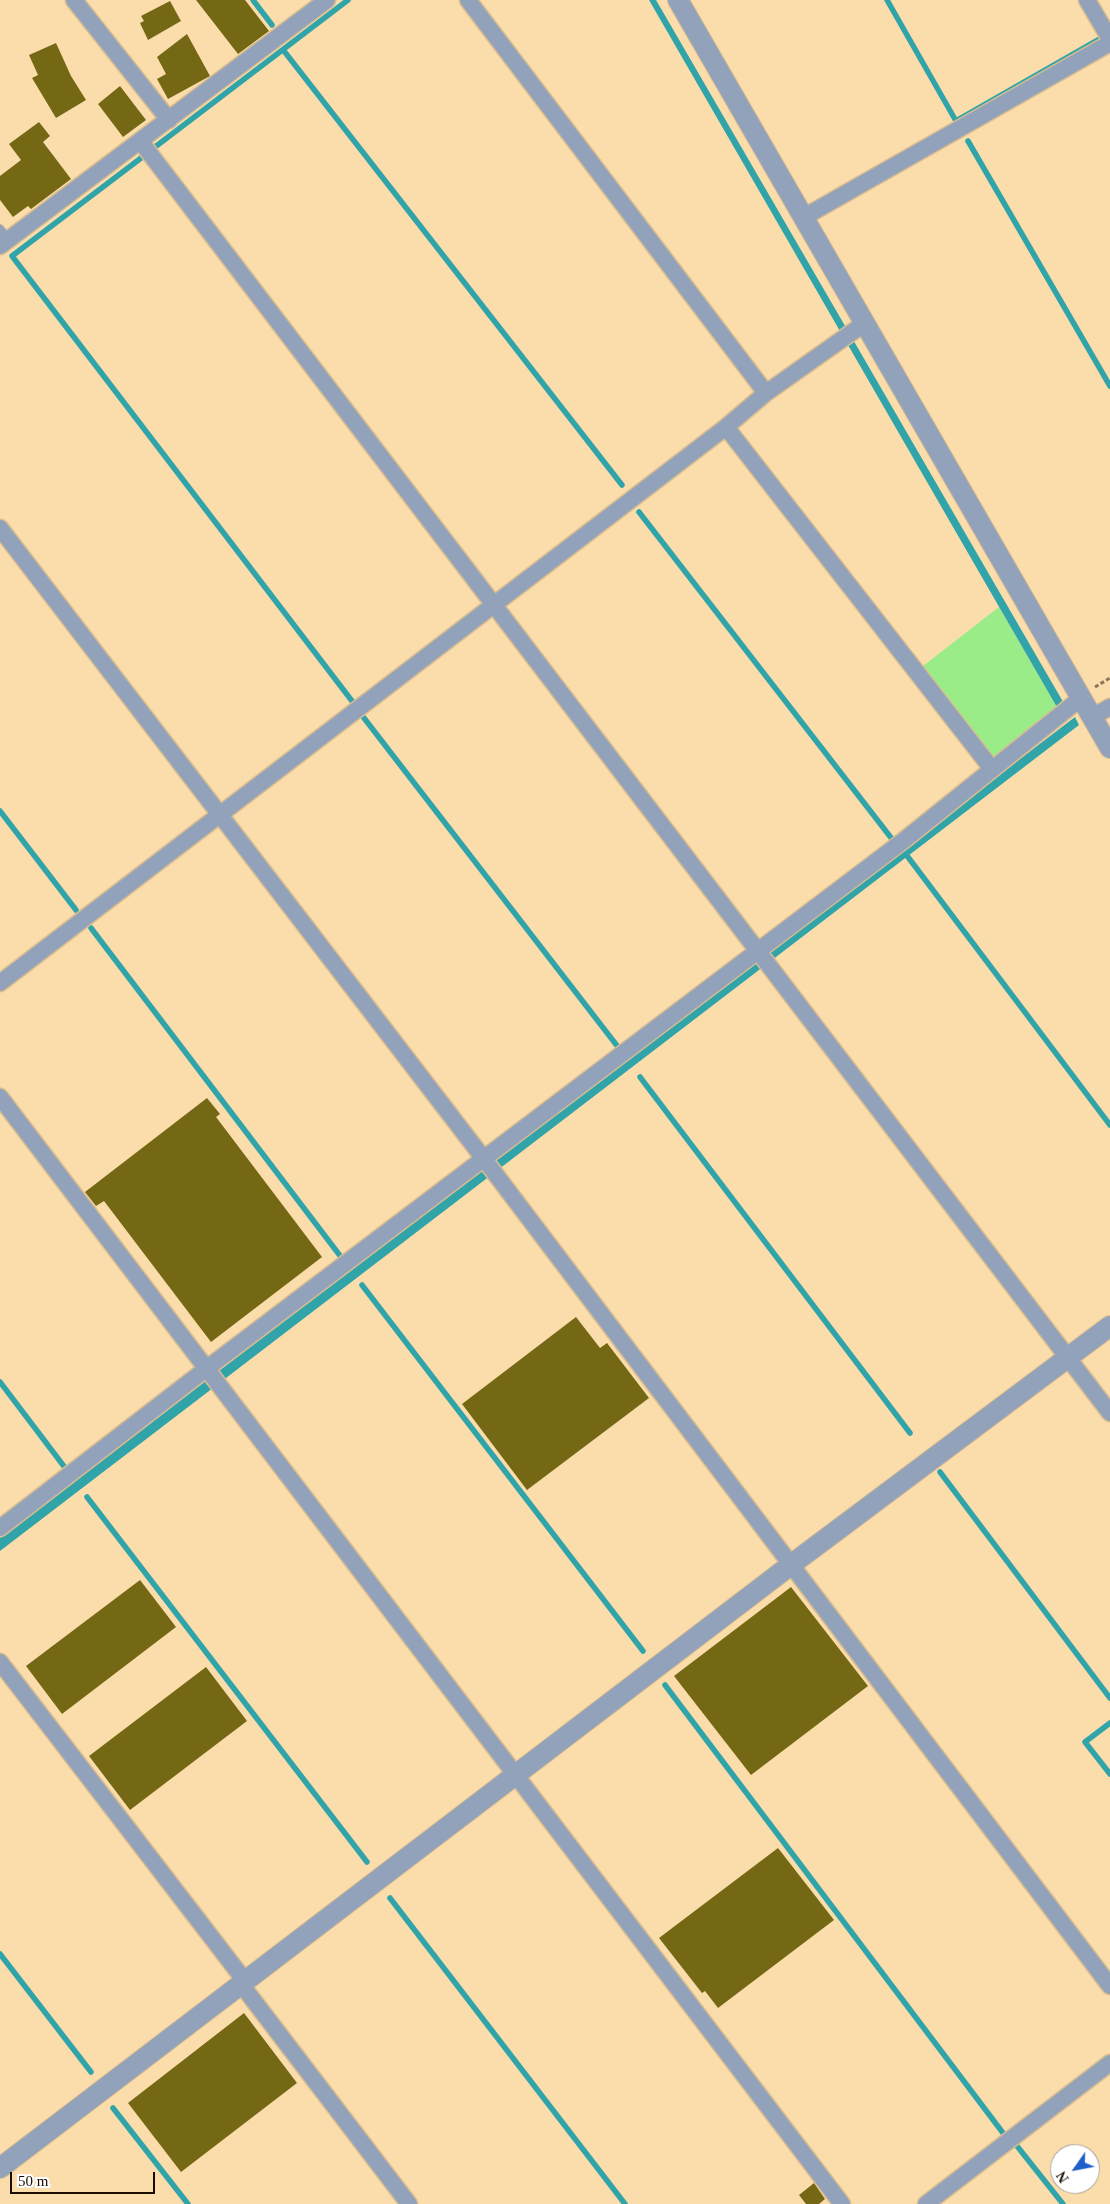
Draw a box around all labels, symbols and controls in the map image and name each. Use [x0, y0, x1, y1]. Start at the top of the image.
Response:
north arrow [1050, 2144, 1100, 2194]
scale bar [12, 2162, 158, 2194]
text: N [1054, 2169, 1072, 2185]
text: 50 m [18, 2173, 48, 2189]

